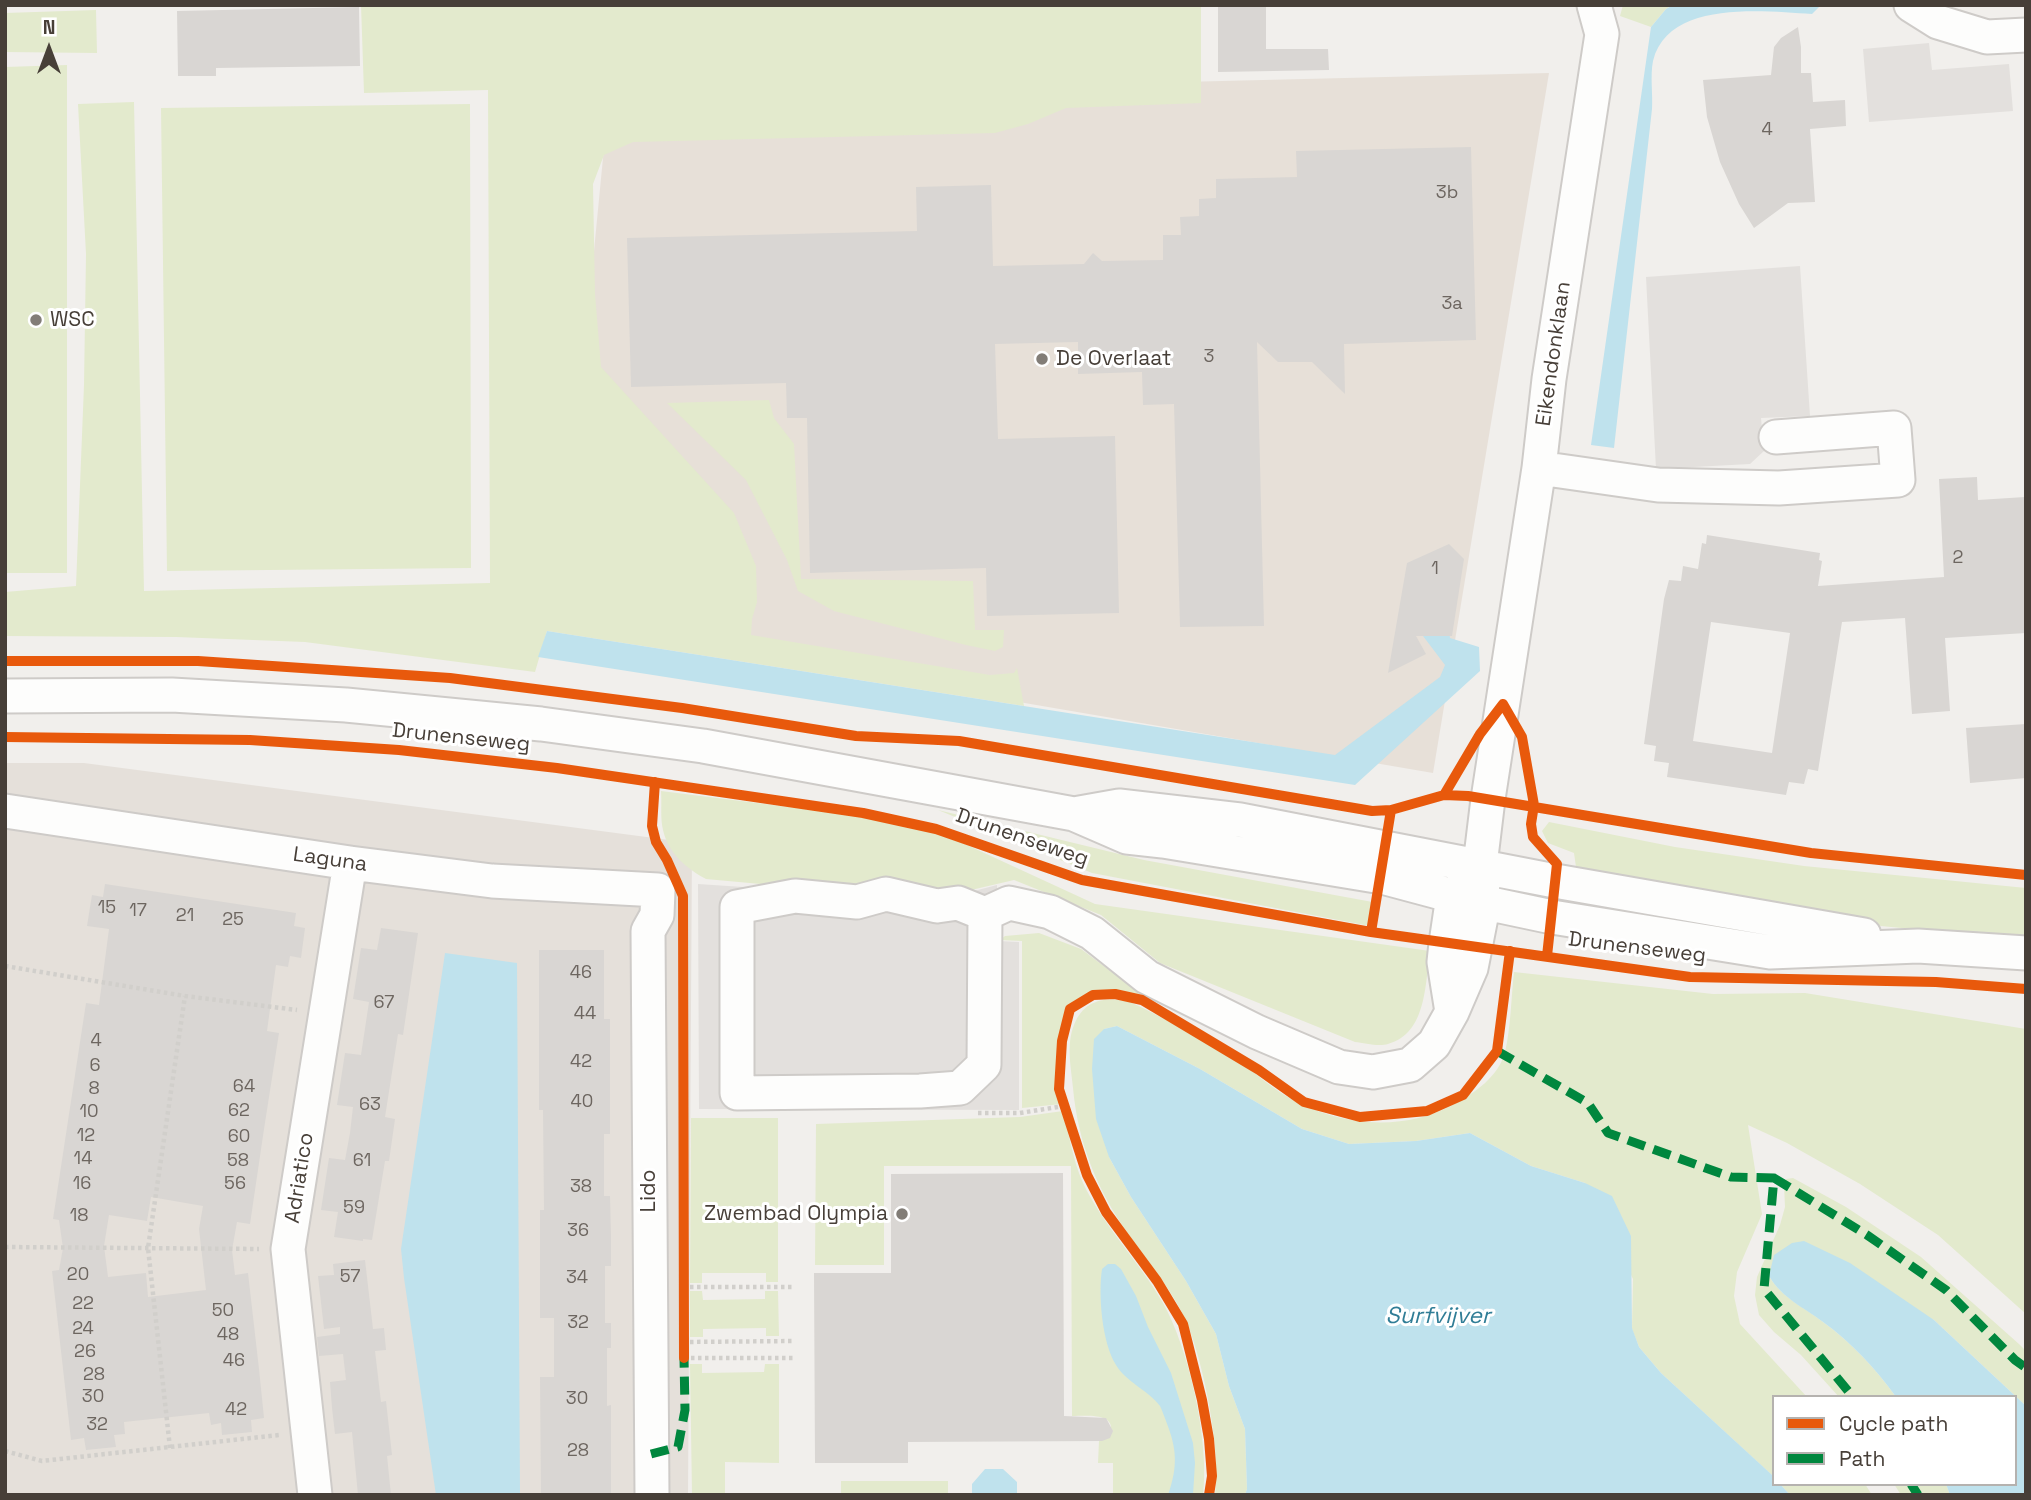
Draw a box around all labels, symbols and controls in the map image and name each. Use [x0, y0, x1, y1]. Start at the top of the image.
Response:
north arrow [14, 14, 84, 84]
text: N [43, 15, 55, 40]
house number: 4 [1761, 119, 1773, 141]
house number: 3b [1436, 182, 1458, 204]
street label: Eikendonklaan [1531, 280, 1577, 428]
house number: 3a [1441, 293, 1463, 315]
place label: WSC [50, 307, 95, 333]
marker: WSC [28, 312, 44, 328]
place label: De Overlaat [1056, 346, 1171, 372]
house number: 3 [1204, 346, 1214, 368]
marker: De Overlaat [1034, 351, 1050, 367]
house number: 2 [1953, 547, 1963, 569]
house number: 1 [1431, 558, 1439, 580]
street label: Drunenseweg [391, 718, 531, 758]
street label: Drunenseweg [952, 804, 1092, 872]
street label: Laguna [291, 842, 369, 878]
house number: 15 [98, 897, 116, 919]
house number: 17 [129, 900, 147, 922]
house number: 21 [176, 905, 194, 927]
house number: 25 [222, 909, 244, 931]
street label: Drunenseweg [1567, 927, 1707, 969]
house number: 46 [570, 962, 592, 984]
house number: 67 [374, 992, 394, 1014]
house number: 44 [574, 1003, 596, 1025]
house number: 4 [90, 1030, 102, 1052]
house number: 42 [570, 1051, 592, 1073]
house number: 6 [89, 1055, 101, 1077]
house number: 64 [233, 1076, 255, 1098]
house number: 8 [88, 1078, 100, 1100]
house number: 40 [571, 1091, 593, 1113]
house number: 63 [359, 1094, 381, 1116]
house number: 62 [228, 1100, 250, 1122]
house number: 10 [79, 1101, 99, 1123]
house number: 12 [77, 1125, 95, 1147]
house number: 60 [228, 1126, 250, 1148]
street label: Adriatico [280, 1131, 320, 1225]
house number: 14 [74, 1148, 92, 1170]
house number: 58 [227, 1150, 249, 1172]
house number: 61 [353, 1150, 371, 1172]
street label: Lido [636, 1169, 662, 1213]
house number: 16 [73, 1173, 91, 1195]
house number: 56 [224, 1173, 246, 1195]
house number: 38 [570, 1176, 592, 1198]
house number: 59 [343, 1197, 365, 1219]
place label: Zwembad Olympia [704, 1201, 888, 1227]
house number: 18 [70, 1205, 88, 1227]
marker: Zwembad Olympia [894, 1206, 910, 1222]
house number: 36 [567, 1220, 589, 1242]
house number: 20 [67, 1264, 89, 1286]
house number: 57 [340, 1266, 360, 1288]
house number: 34 [566, 1267, 588, 1289]
house number: 22 [72, 1293, 94, 1315]
house number: 50 [212, 1300, 234, 1322]
water label: Surfvijver [1386, 1303, 1490, 1331]
house number: 32 [567, 1312, 589, 1334]
house number: 24 [72, 1318, 94, 1340]
house number: 48 [217, 1324, 239, 1346]
house number: 26 [74, 1341, 96, 1363]
house number: 46 [223, 1350, 245, 1372]
house number: 28 [83, 1364, 105, 1386]
house number: 30 [82, 1386, 104, 1408]
house number: 30 [566, 1388, 588, 1410]
legend [1772, 1395, 2017, 1486]
house number: 42 [225, 1399, 247, 1421]
text: Cycle path [1839, 1410, 1948, 1437]
house number: 32 [86, 1414, 108, 1436]
house number: 28 [567, 1440, 589, 1462]
text: Path [1839, 1445, 1885, 1472]

